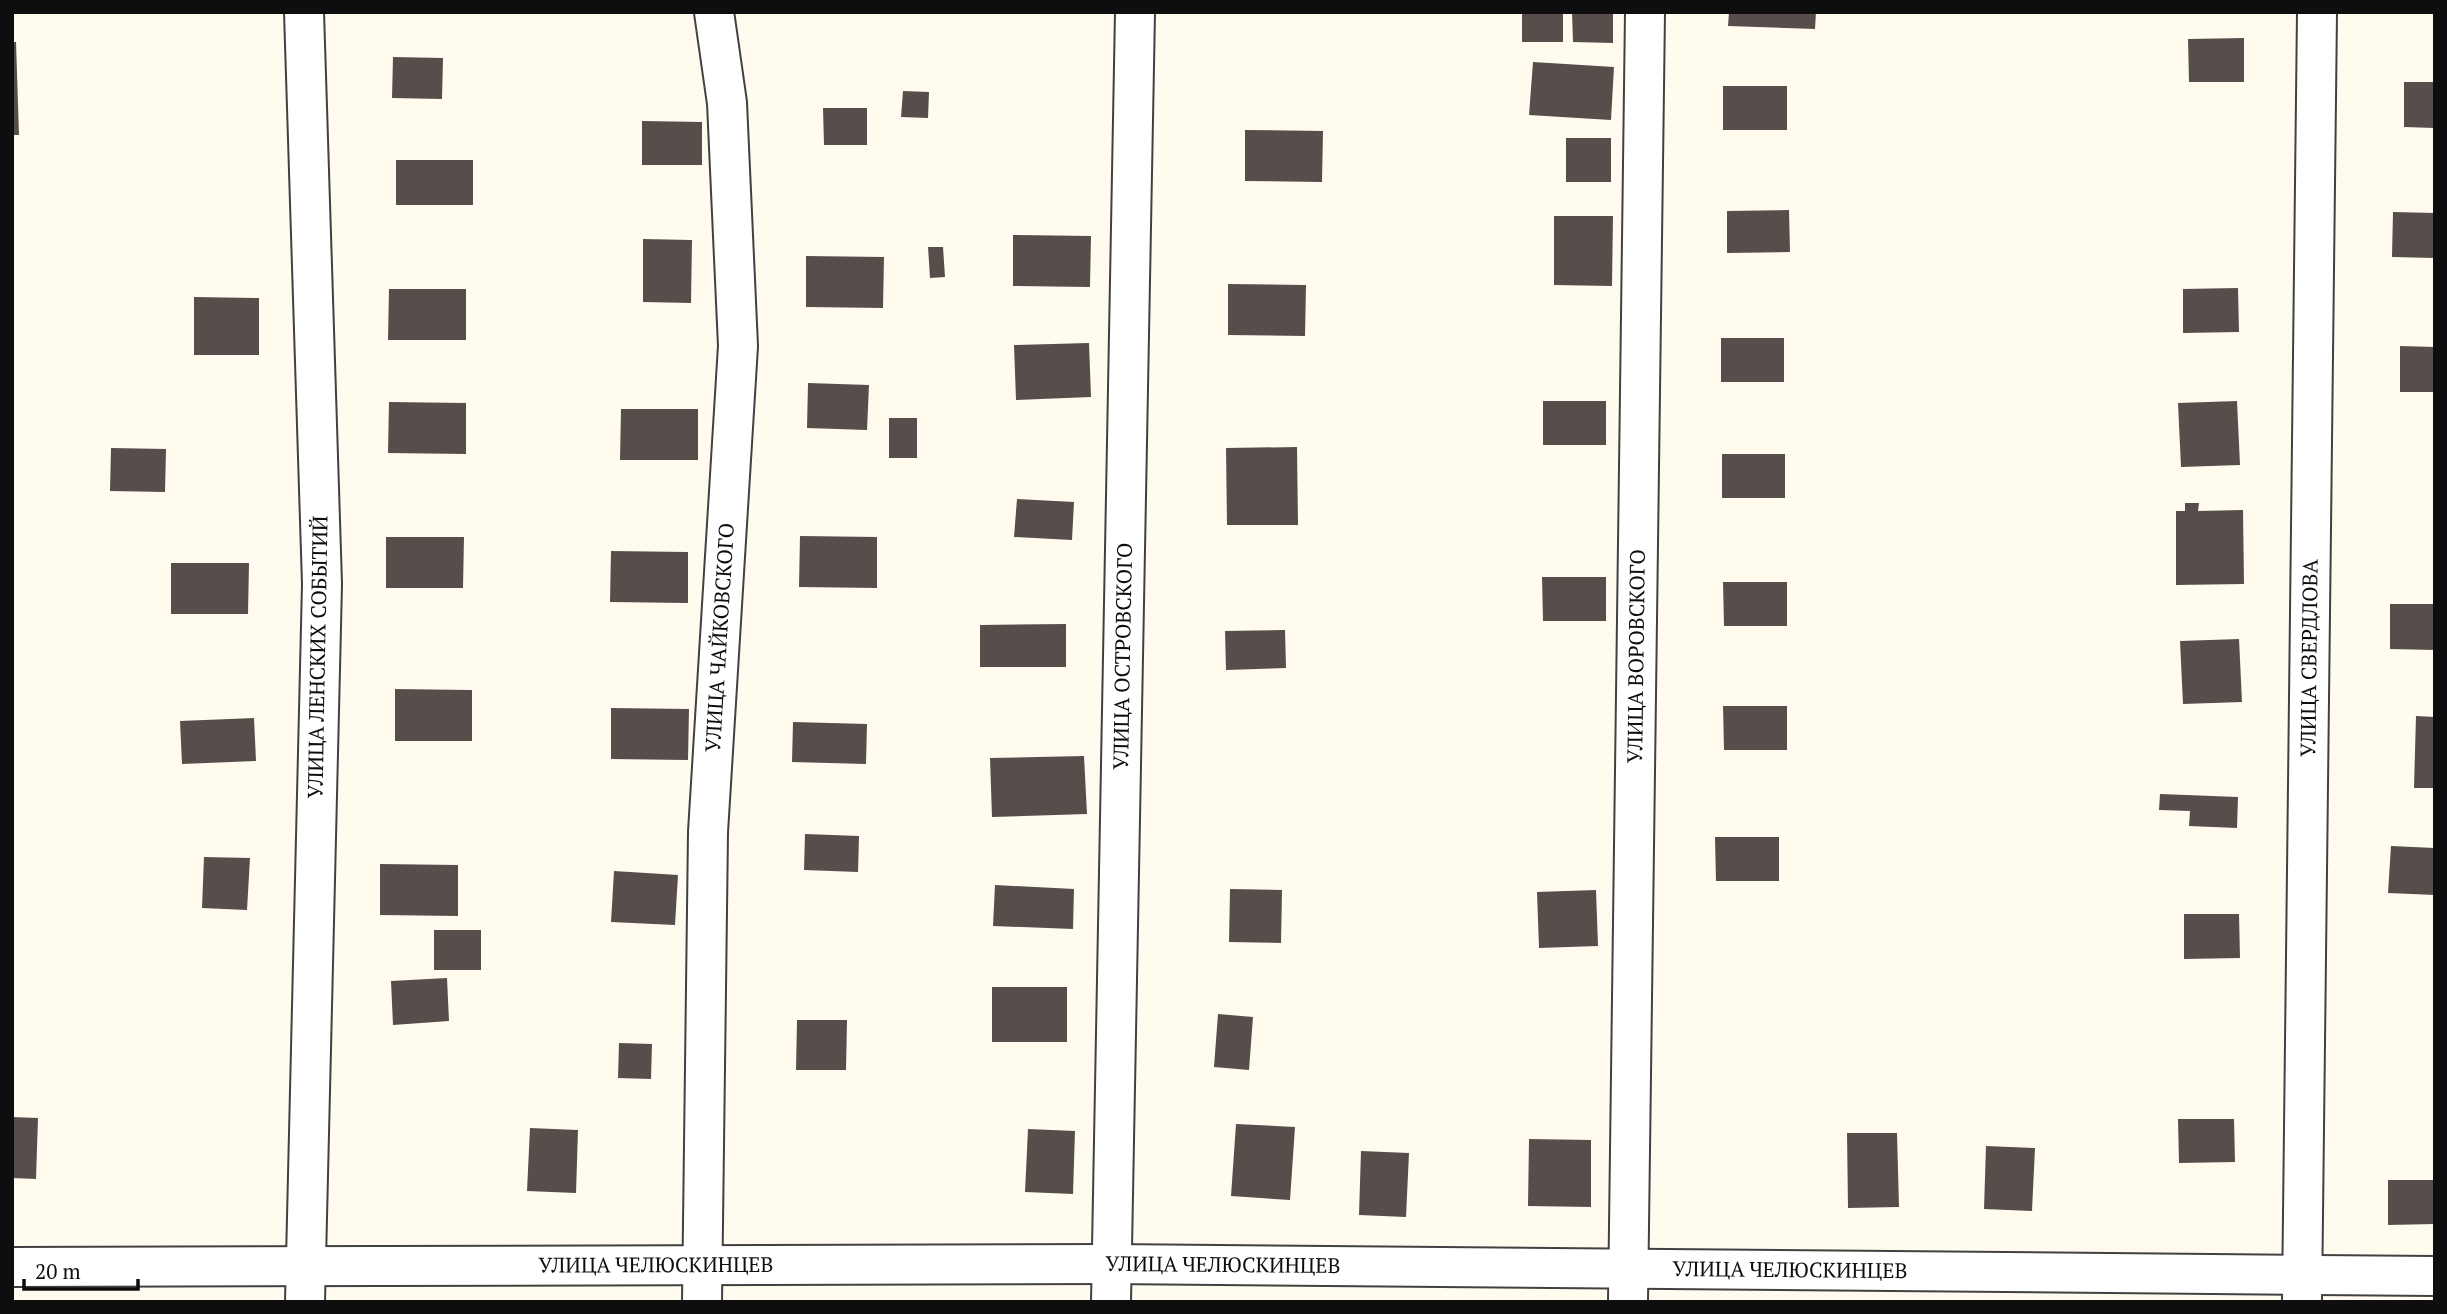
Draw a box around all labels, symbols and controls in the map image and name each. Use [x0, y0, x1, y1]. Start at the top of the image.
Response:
street label: УЛИЦА ЛЕНСКИХ СОБЫТИЙ [301, 515, 333, 799]
street label: УЛИЦА ЧАЙКОВСКОГО [698, 522, 740, 753]
street label: УЛИЦА ОСТРОВСКОГО [1106, 542, 1138, 770]
street label: УЛИЦА ВОРОВСКОГО [1620, 549, 1651, 763]
street label: УЛИЦА СВЕРДЛОВА [2293, 558, 2324, 757]
scale bar [24, 1248, 138, 1292]
street label: УЛИЦА ЧЕЛЮСКИНЦЕВ [1105, 1249, 1341, 1279]
street label: УЛИЦА ЧЕЛЮСКИНЦЕВ [538, 1250, 774, 1279]
street label: УЛИЦА ЧЕЛЮСКИНЦЕВ [1672, 1254, 1908, 1284]
text: 20 m [35, 1257, 81, 1285]

